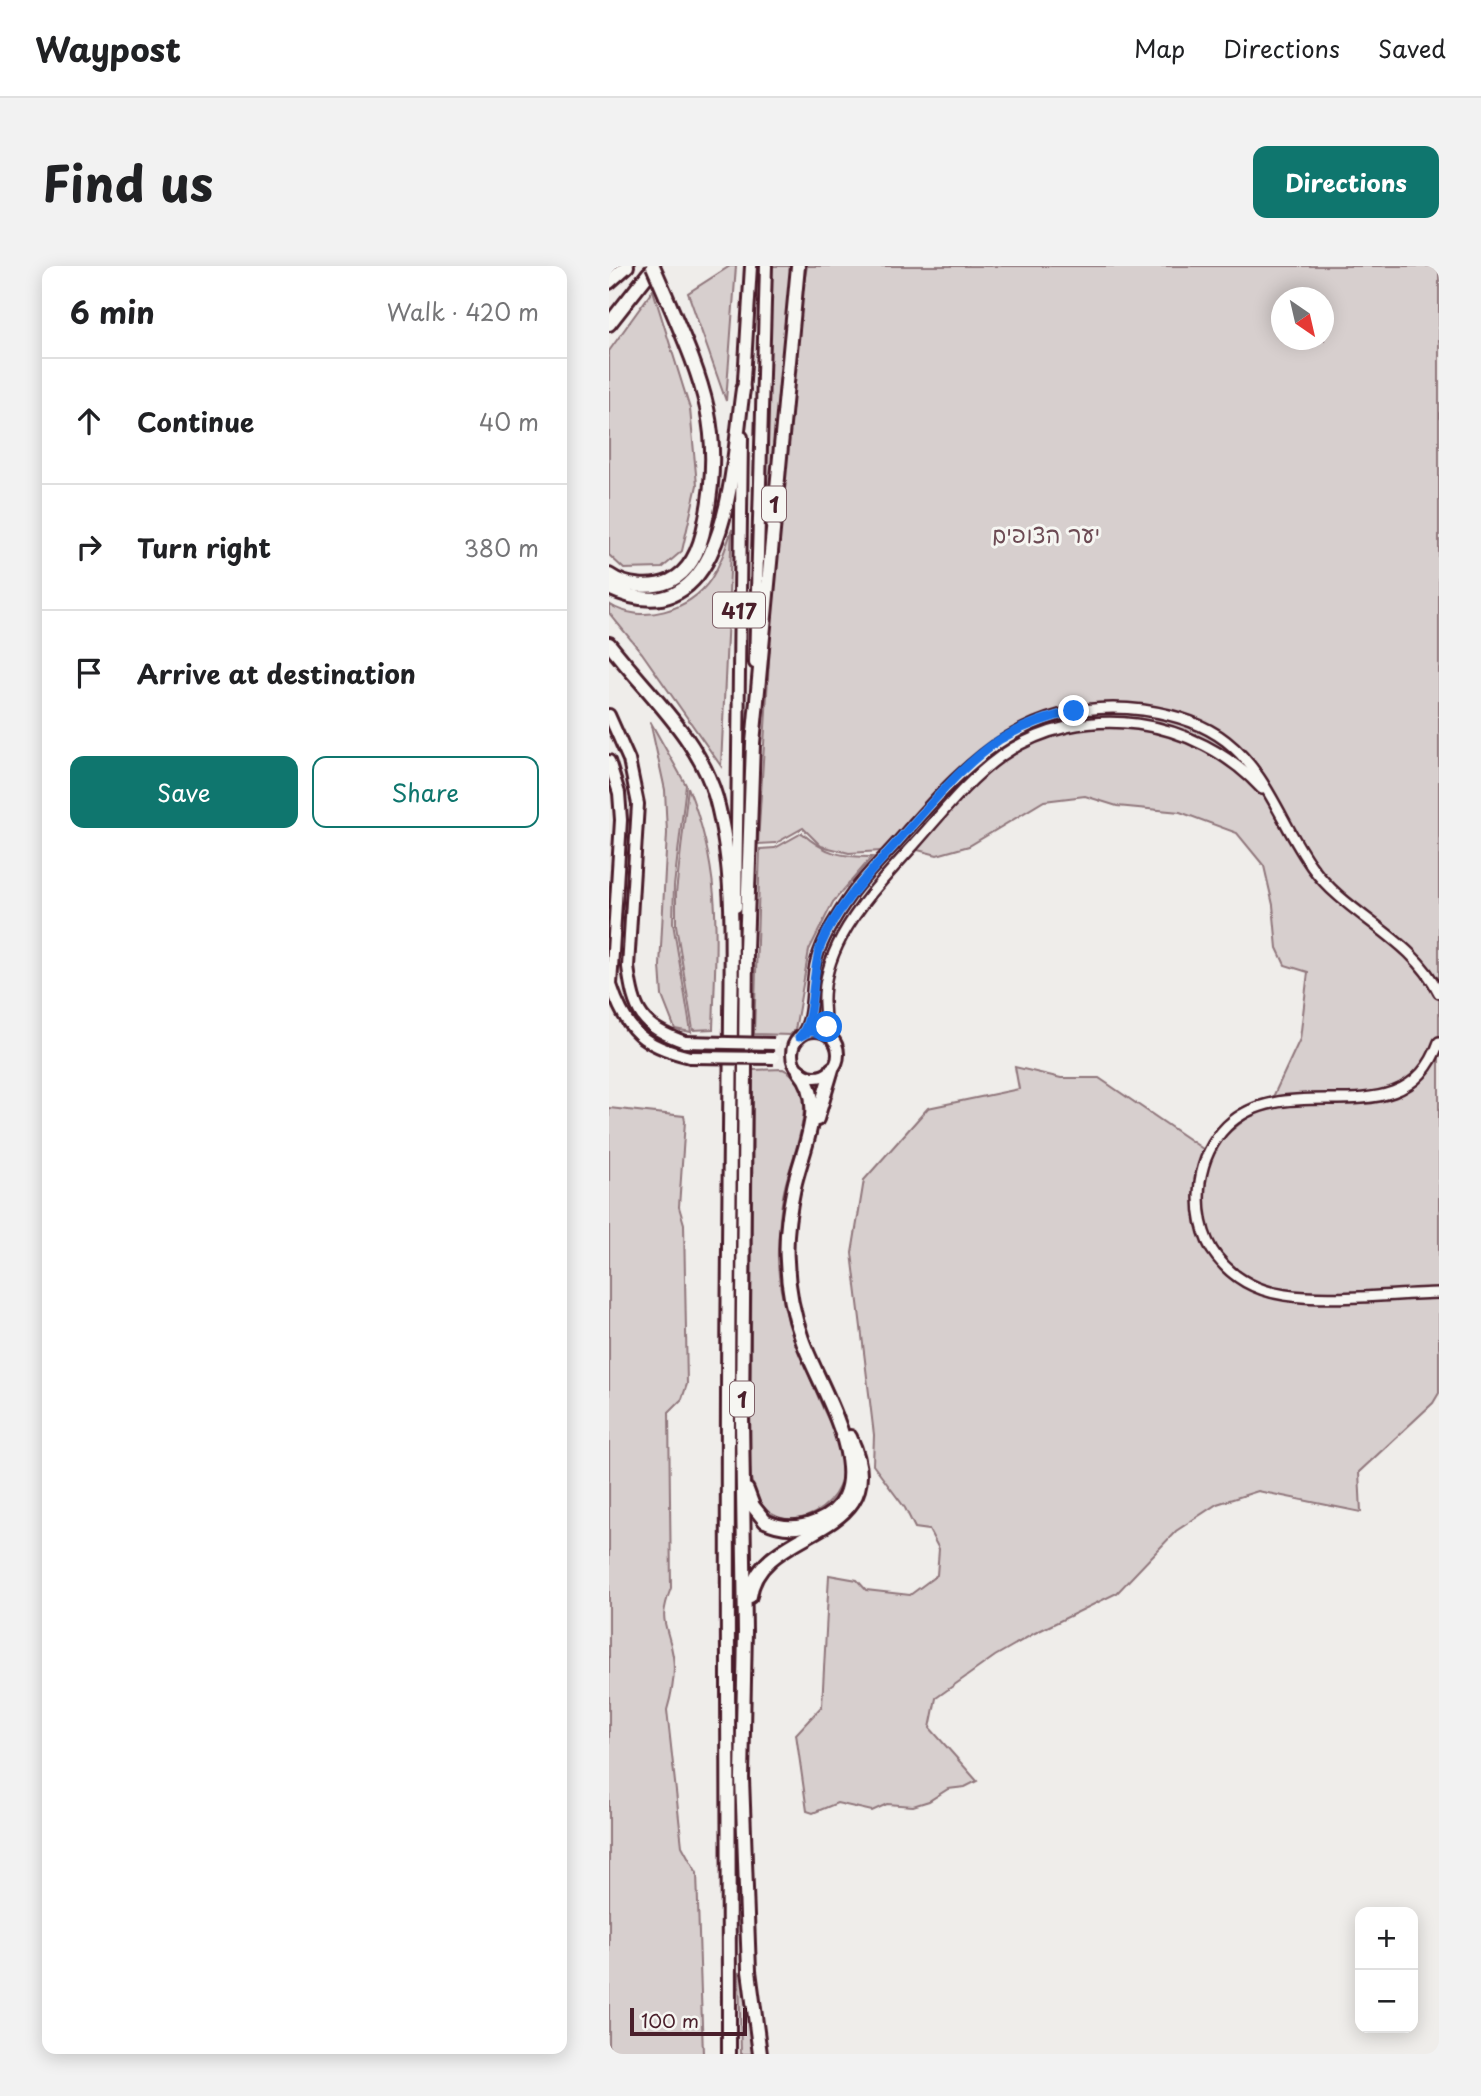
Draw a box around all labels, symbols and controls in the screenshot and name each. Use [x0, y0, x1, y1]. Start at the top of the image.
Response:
text: Waypost [35, 23, 181, 73]
text: Map [1134, 30, 1185, 66]
text: Directions [1223, 30, 1340, 66]
text: Saved [1378, 30, 1446, 66]
text: Find us [42, 145, 213, 219]
button: Directions [1253, 146, 1439, 218]
north arrow [1271, 287, 1334, 350]
text: 6 min [70, 289, 155, 334]
text: Walk · 420 m [387, 294, 539, 329]
icon: ahead [70, 402, 108, 440]
text: Continue [137, 402, 254, 441]
text: 40 m [479, 404, 539, 439]
road number: 1 [762, 486, 786, 522]
park label: יער הצופים [992, 516, 1100, 551]
icon: right [70, 528, 108, 566]
text: Turn right [137, 528, 271, 567]
text: 380 m [464, 530, 539, 565]
road number: 417 [713, 592, 765, 628]
icon: arrive [70, 654, 108, 692]
text: Arrive at destination [137, 654, 416, 693]
route end [1058, 695, 1089, 726]
button: Save [70, 756, 298, 828]
button: Share [312, 756, 539, 828]
route start [811, 1011, 842, 1042]
road number: 1 [730, 1382, 754, 1416]
map controls [1355, 1907, 1418, 2033]
button: + [1355, 1907, 1418, 1970]
button: − [1355, 1970, 1418, 2033]
scale bar [630, 2005, 747, 2037]
text: 100 m [641, 2006, 699, 2034]

